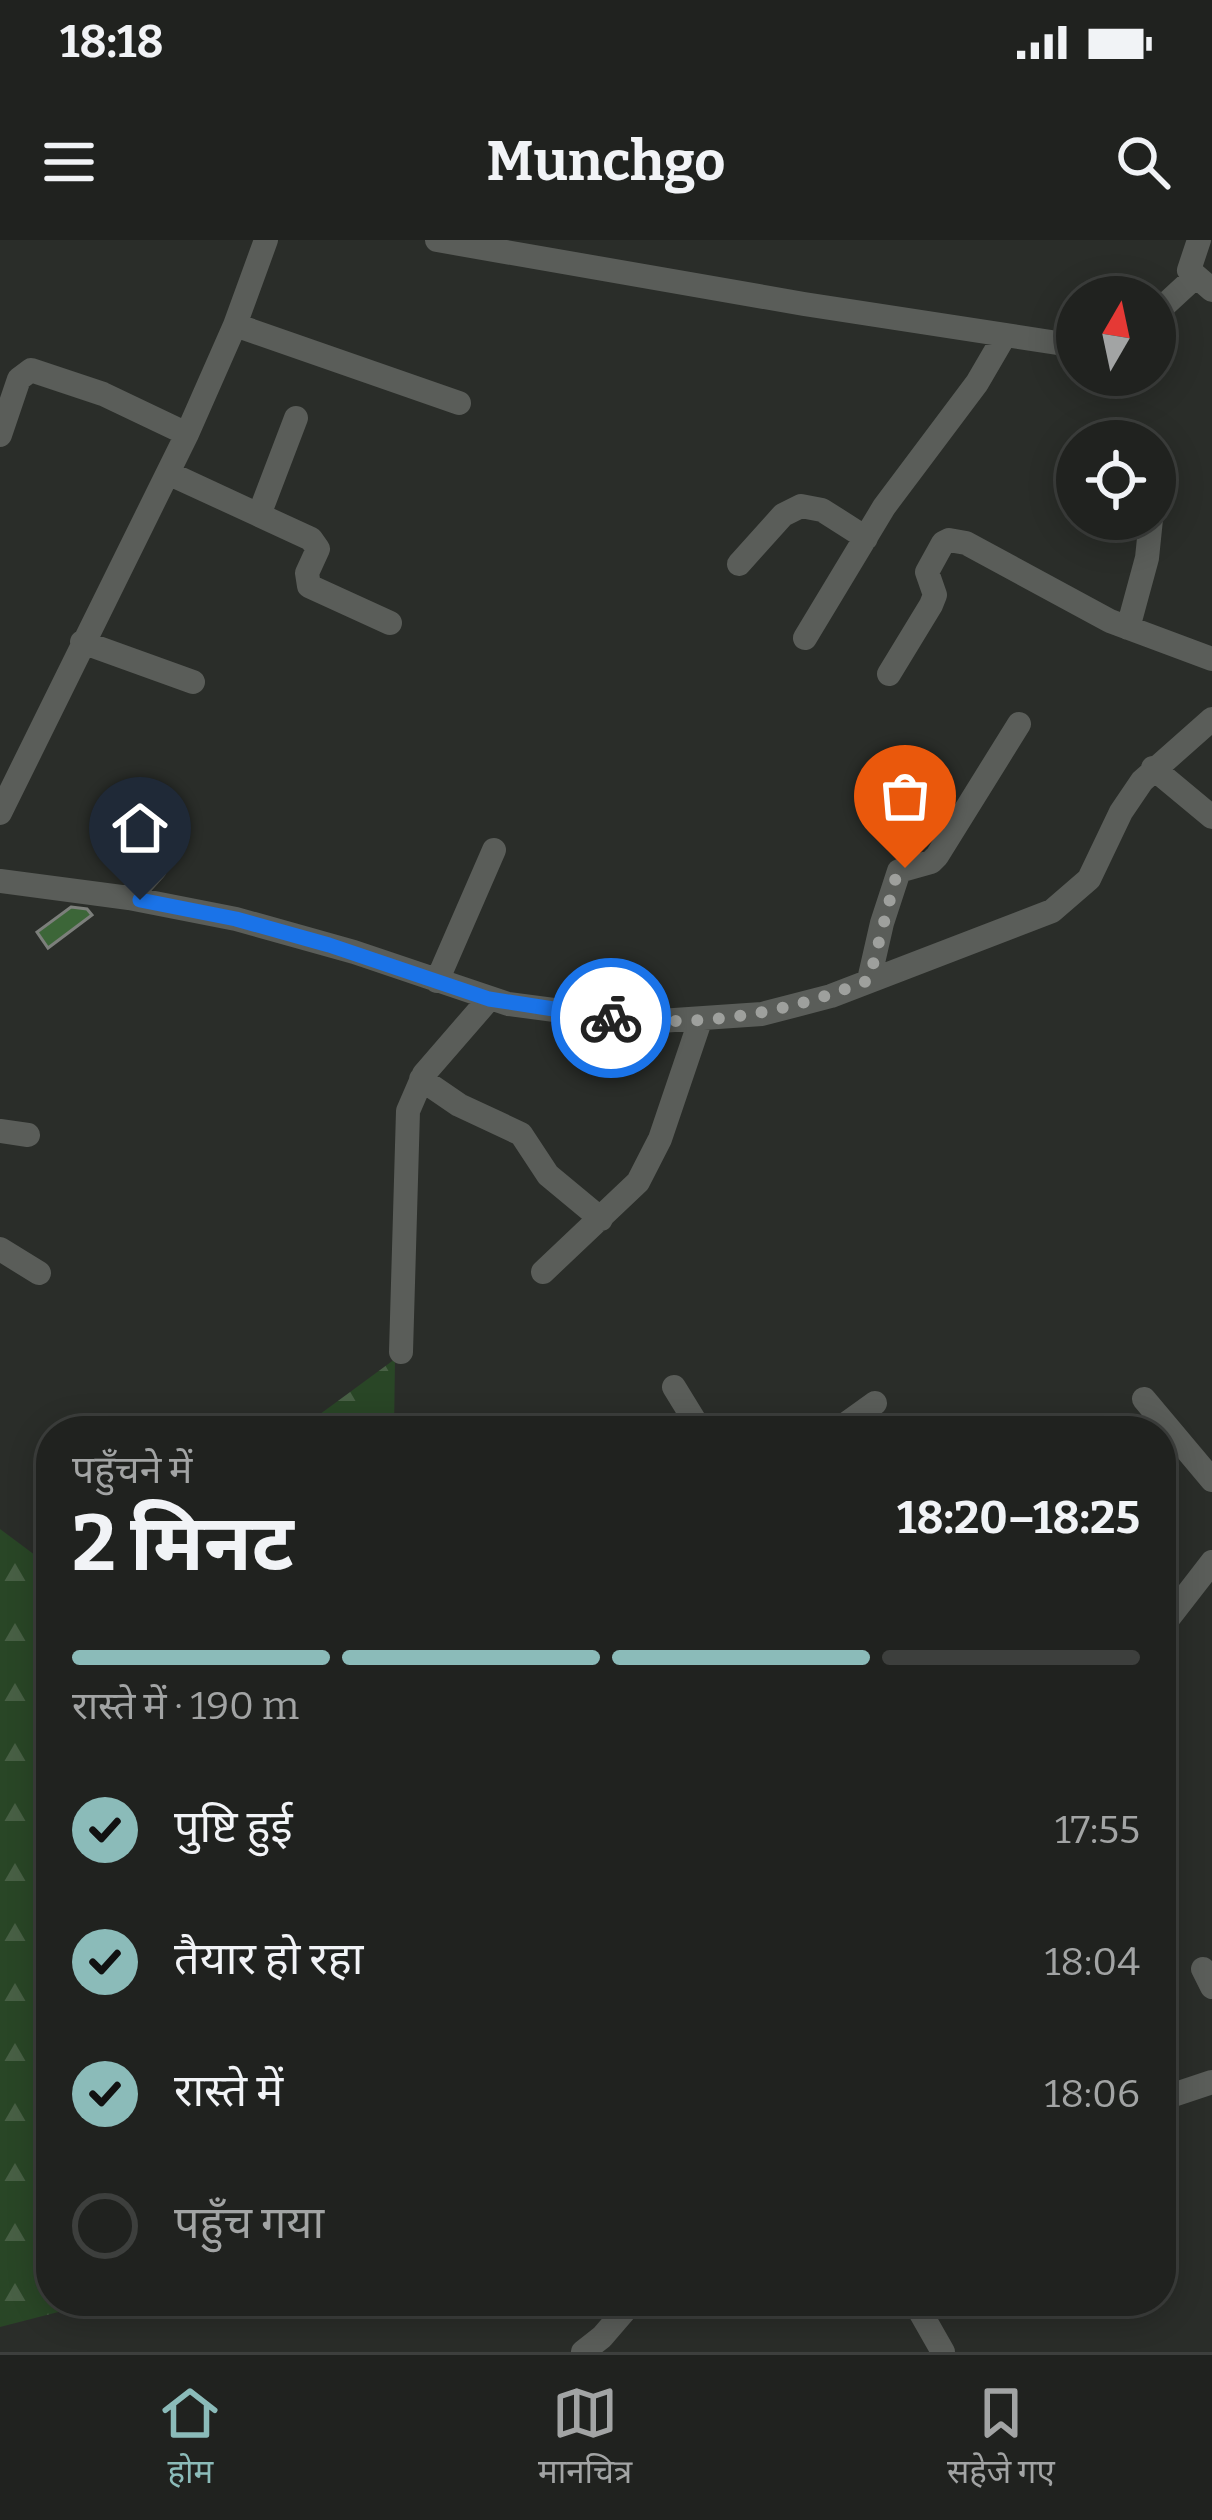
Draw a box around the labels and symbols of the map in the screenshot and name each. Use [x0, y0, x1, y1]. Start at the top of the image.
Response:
north arrow [1056, 276, 1176, 396]
pin [854, 745, 956, 868]
pin [89, 777, 191, 900]
courier [551, 958, 671, 1078]

